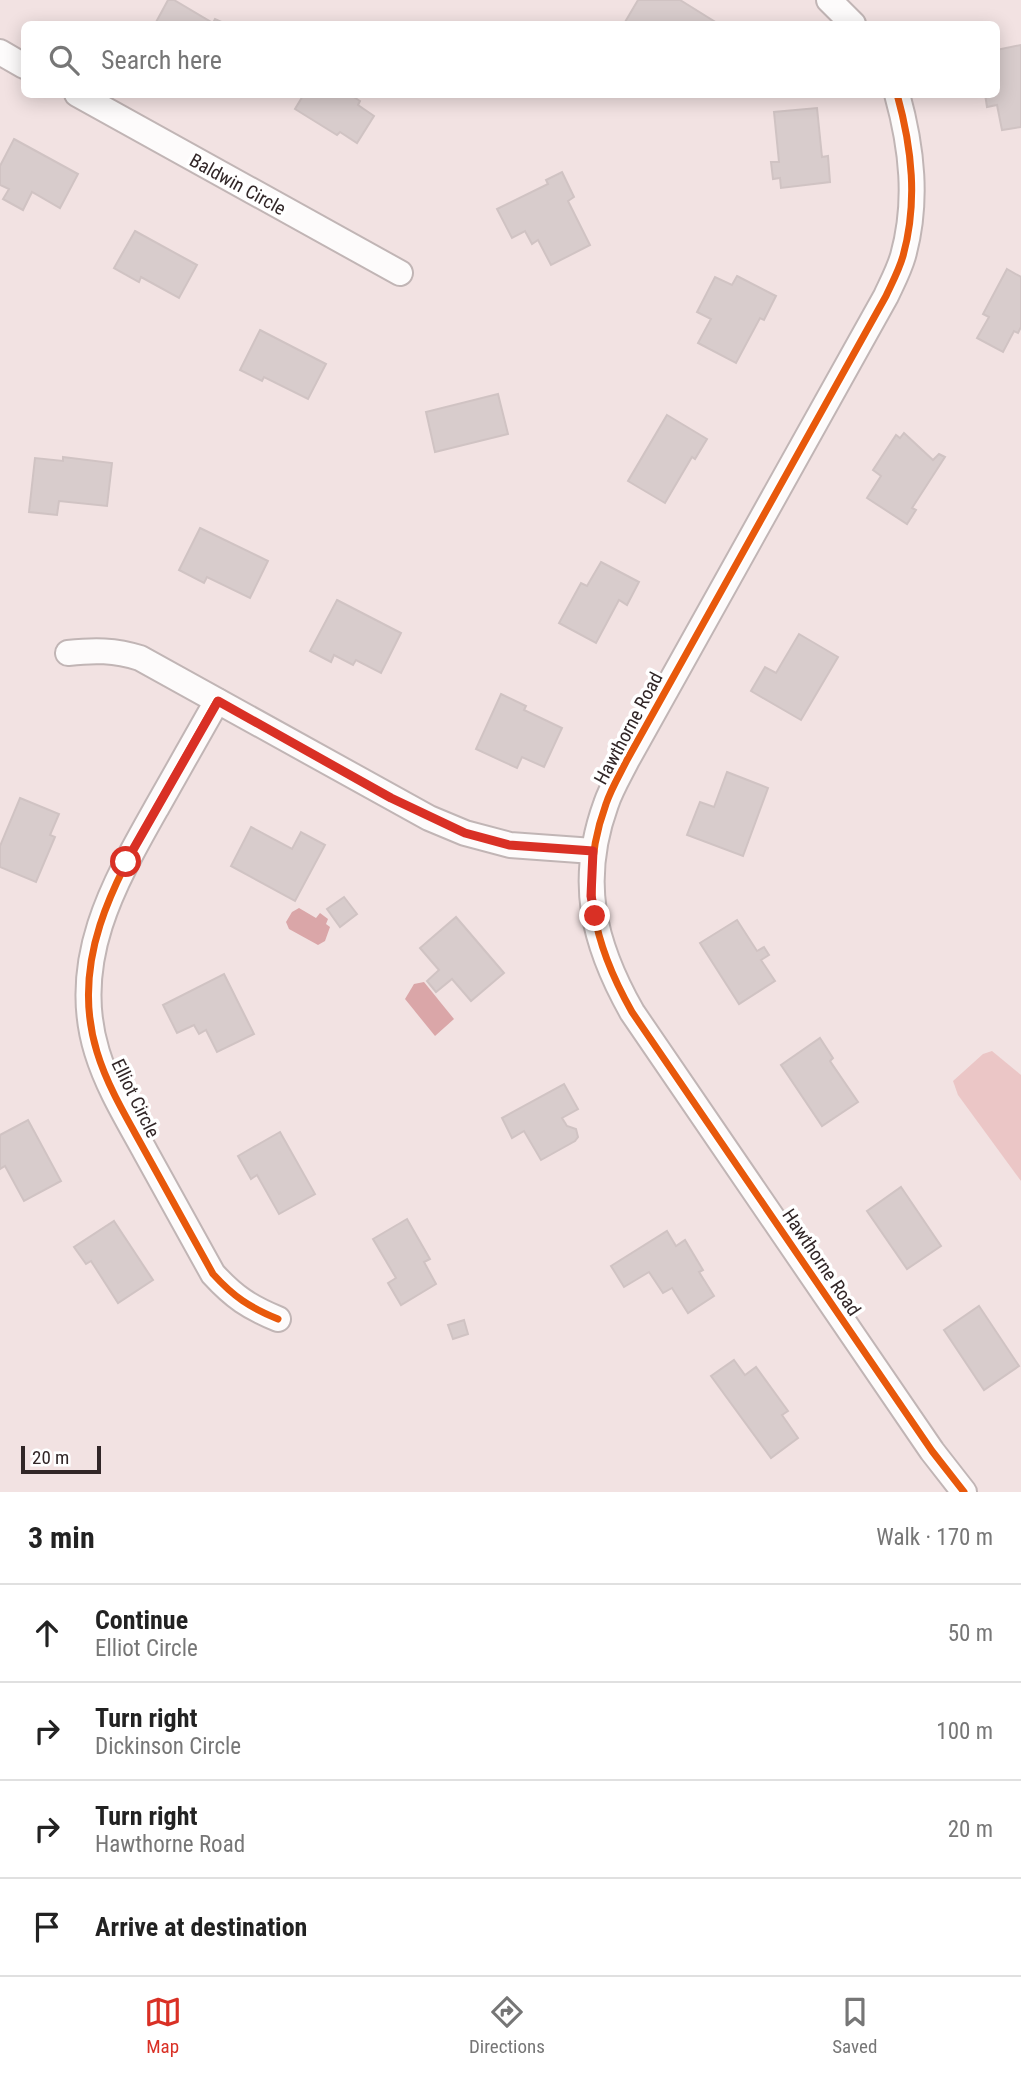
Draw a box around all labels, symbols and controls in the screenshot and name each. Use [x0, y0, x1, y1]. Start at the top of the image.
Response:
search box [21, 21, 1000, 98]
icon: search [45, 41, 83, 79]
text: Search here [101, 45, 222, 75]
street label: Baldwin Circle [186, 149, 290, 220]
street label: Hawthorne Road [589, 668, 668, 788]
route start [110, 846, 141, 877]
route end [579, 900, 610, 931]
street label: Elliot Circle [107, 1055, 165, 1141]
street label: Hawthorne Road [777, 1204, 866, 1320]
scale bar [21, 1443, 102, 1475]
text: 20 m [32, 1446, 69, 1469]
text: 3 min [28, 1520, 95, 1555]
text: Walk · 170 m [876, 1524, 993, 1551]
text: Continue [95, 1605, 188, 1635]
icon: ahead [28, 1614, 66, 1652]
text: 50 m [948, 1620, 993, 1647]
text: Elliot Circle [95, 1635, 198, 1662]
text: Turn right [95, 1703, 197, 1733]
icon: right [28, 1712, 66, 1750]
text: 100 m [936, 1718, 993, 1745]
text: Dickinson Circle [95, 1733, 241, 1760]
text: Turn right [95, 1801, 197, 1831]
icon: right [28, 1810, 66, 1848]
text: 20 m [948, 1816, 993, 1843]
text: Hawthorne Road [95, 1831, 245, 1858]
icon: arrive [28, 1908, 66, 1946]
text: Arrive at destination [95, 1912, 307, 1942]
tab: Map [144, 1993, 182, 2058]
tab: Directions [469, 1993, 545, 2058]
tab: Saved [832, 1993, 877, 2058]

